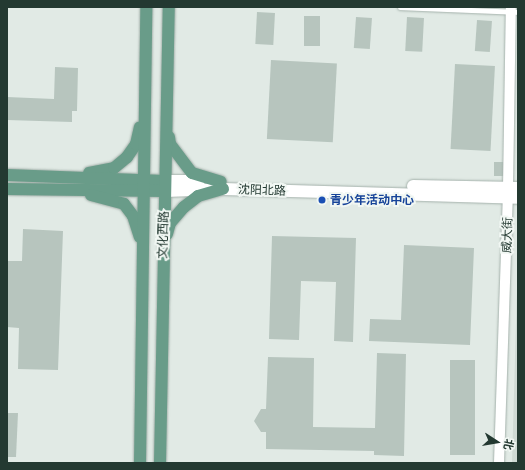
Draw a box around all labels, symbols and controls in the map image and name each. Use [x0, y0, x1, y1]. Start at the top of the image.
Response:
street label: 沈阳北路 [238, 182, 286, 198]
place label: 青少年活动中心 [330, 193, 414, 207]
marker: 青少年活动中心 [317, 195, 327, 205]
street label: 文化西路 [155, 211, 171, 259]
street label: 威大街 [499, 217, 515, 253]
north arrow [477, 422, 517, 462]
text: 北 [502, 438, 517, 451]

